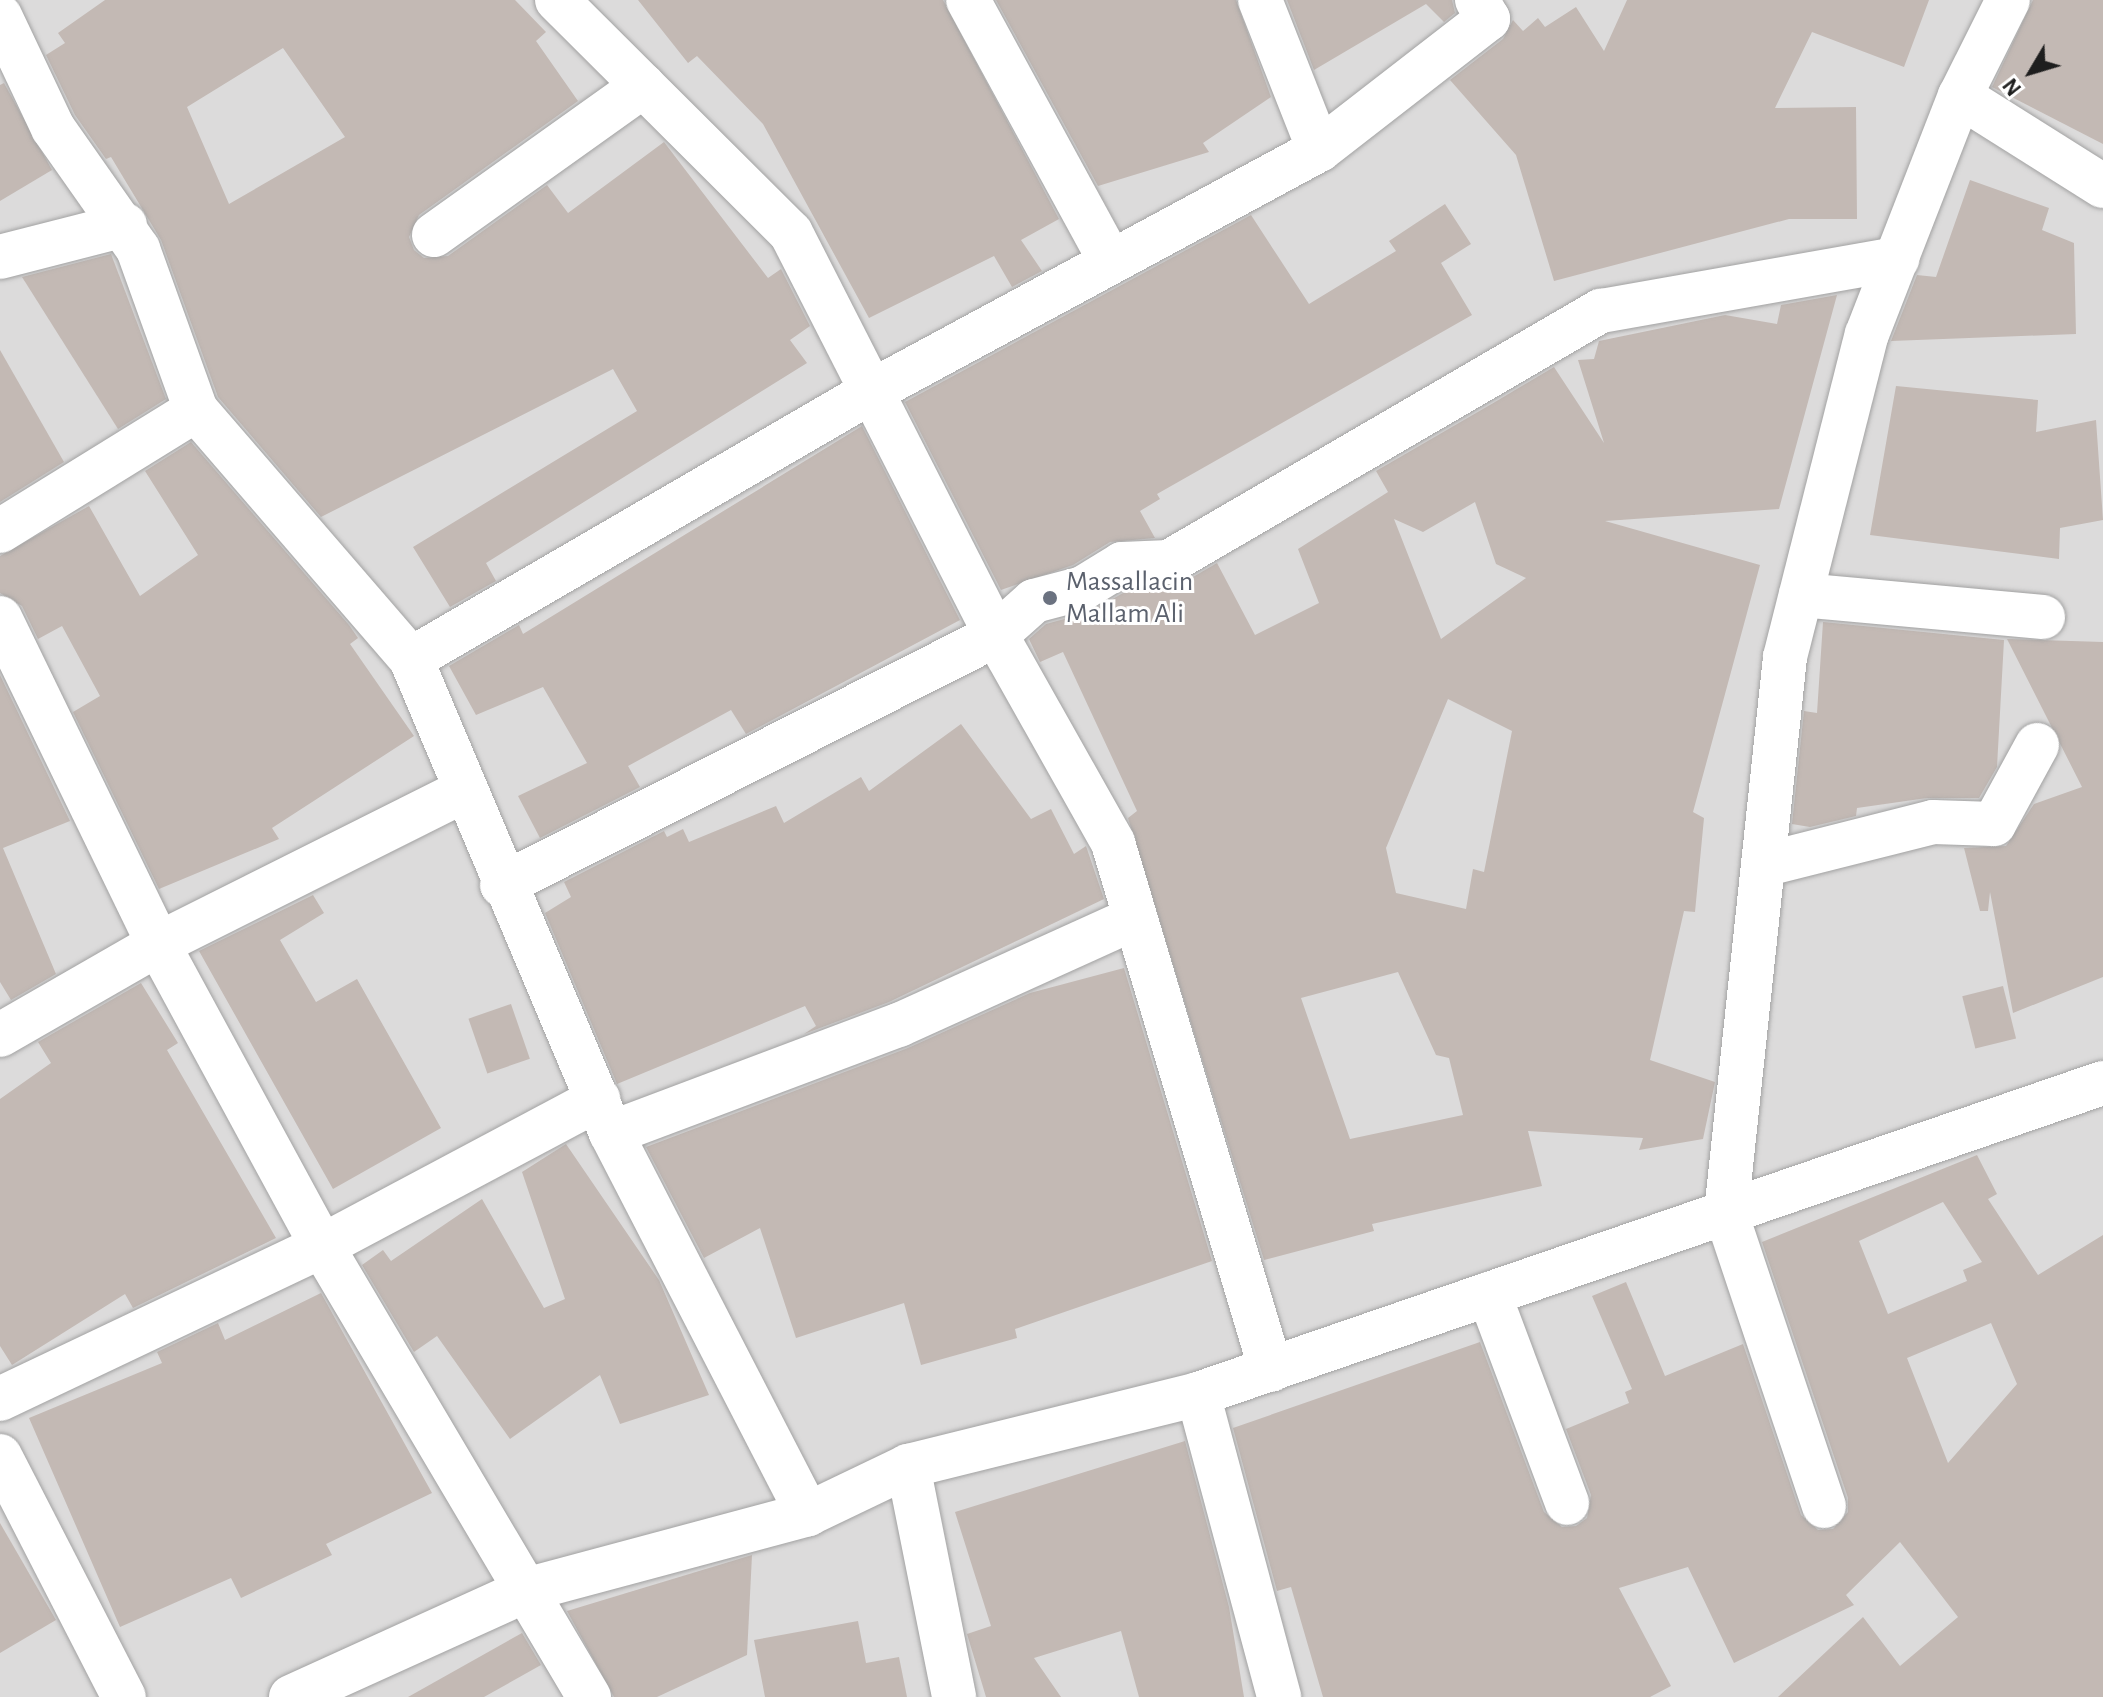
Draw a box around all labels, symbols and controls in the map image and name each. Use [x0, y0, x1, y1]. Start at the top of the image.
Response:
north arrow [1991, 32, 2071, 112]
text: N [1999, 74, 2025, 100]
place label: Massallacin Mallam Ali [1066, 565, 1193, 631]
marker: Massallacin Mallam Ali [1041, 589, 1059, 607]

